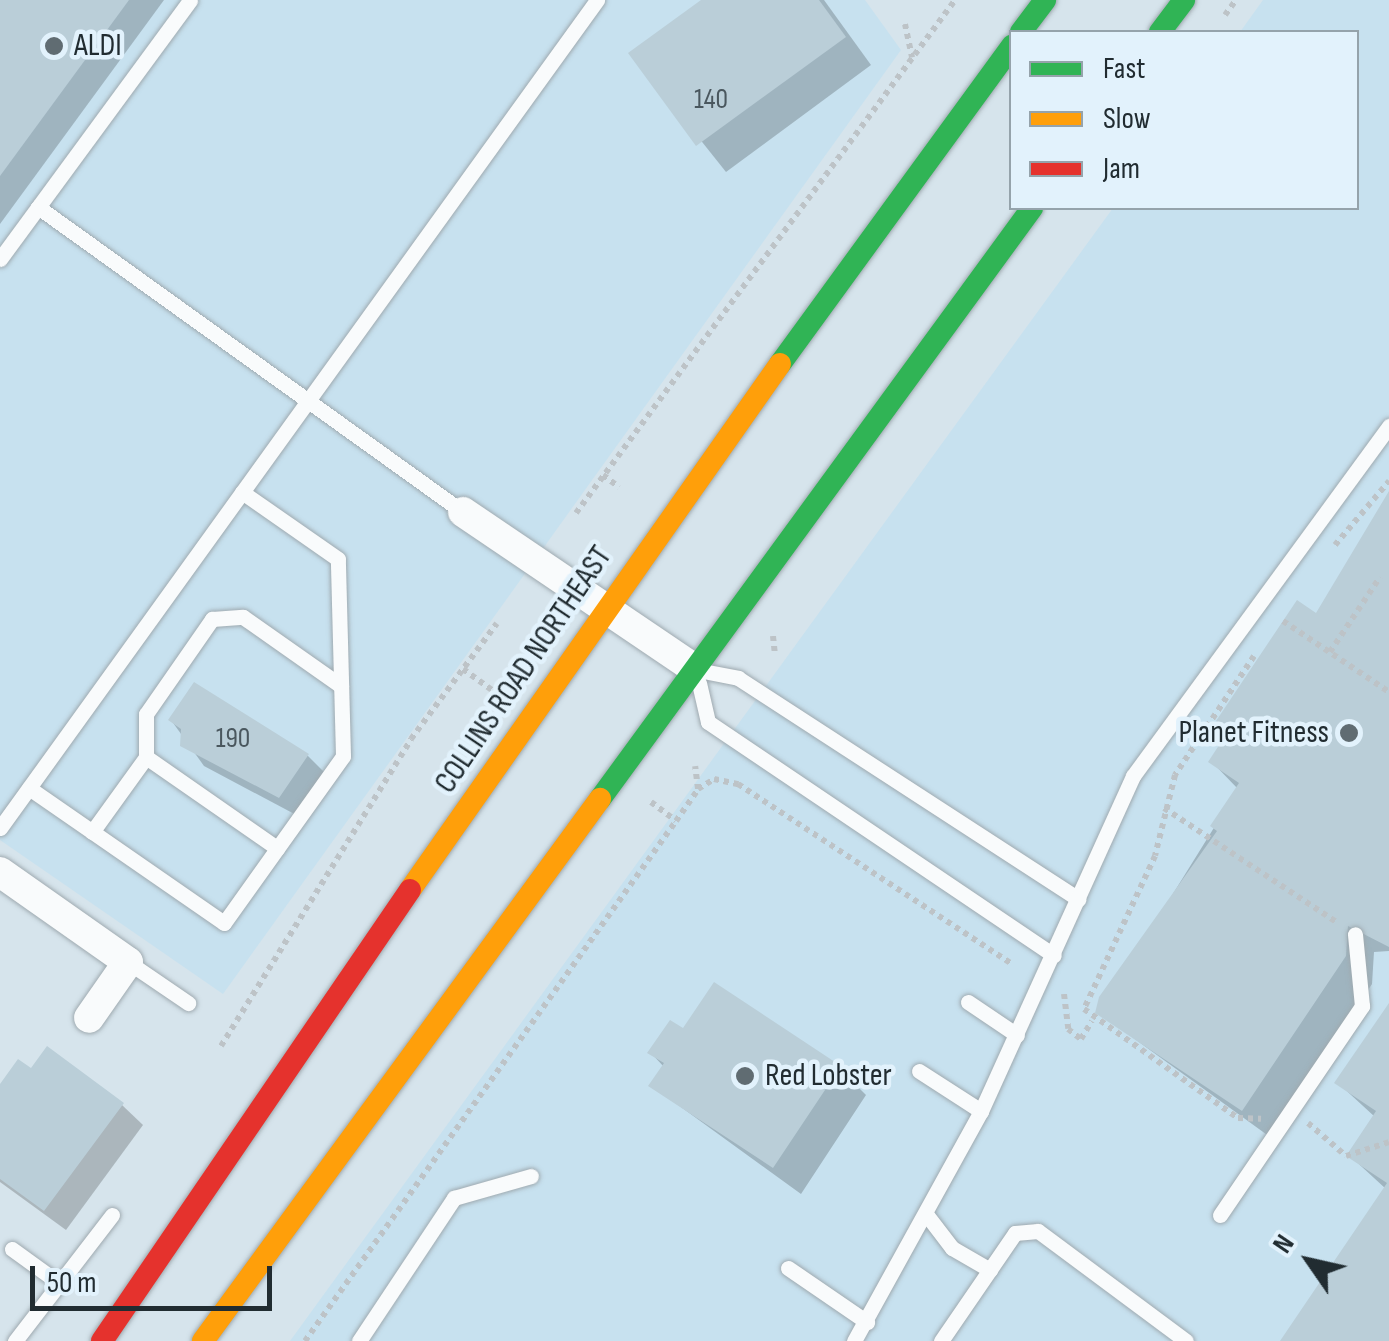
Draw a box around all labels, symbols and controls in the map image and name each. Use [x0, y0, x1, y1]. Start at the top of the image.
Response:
place label: ALDI [74, 27, 122, 65]
legend [1009, 30, 1359, 210]
marker: ALDI [43, 35, 65, 57]
text: Fast [1103, 51, 1145, 87]
house number: 140 [694, 83, 728, 117]
text: Slow [1103, 101, 1151, 137]
text: Jam [1103, 151, 1140, 187]
street label: COLLINS ROAD NORTHEAST [427, 539, 621, 801]
place label: Planet Fitness [1178, 714, 1329, 752]
house number: 190 [216, 722, 250, 756]
marker: Planet Fitness [1338, 722, 1360, 744]
place label: Red Lobster [765, 1057, 892, 1095]
marker: Red Lobster [734, 1065, 756, 1087]
north arrow [1259, 1211, 1359, 1311]
text: N [1266, 1229, 1302, 1259]
scale bar [35, 1246, 278, 1308]
text: 50 m [47, 1265, 96, 1301]

